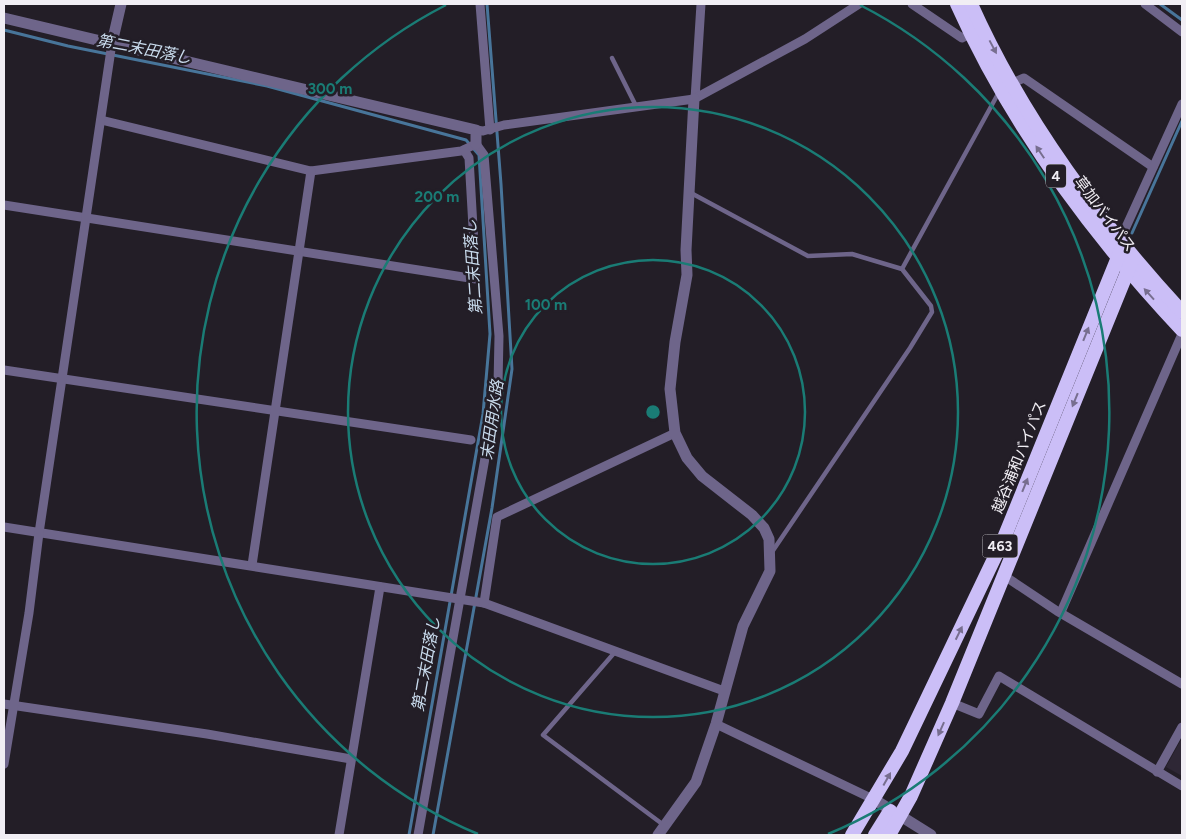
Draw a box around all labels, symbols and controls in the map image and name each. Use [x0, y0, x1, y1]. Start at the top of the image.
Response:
water label: 第二末田落し [95, 31, 193, 67]
one-way arrow [988, 41, 997, 54]
text: 300 m [308, 80, 352, 98]
one-way arrow [1035, 145, 1044, 158]
road number: 4 [1046, 165, 1066, 188]
street label: 草加バイパス [1071, 173, 1139, 255]
text: 200 m [415, 188, 459, 206]
water label: 第二末田落し [460, 218, 486, 316]
one-way arrow [1143, 289, 1155, 301]
text: 100 m [525, 296, 567, 314]
one-way arrow [1082, 327, 1090, 341]
water label: 末田用水路 [477, 377, 507, 461]
one-way arrow [1071, 393, 1079, 408]
street label: 越谷浦和バイパス [988, 398, 1050, 517]
centre of rings [644, 403, 662, 421]
one-way arrow [1021, 477, 1029, 492]
road number: 463 [982, 534, 1018, 558]
water label: 第二末田落し [408, 615, 444, 713]
one-way arrow [955, 626, 963, 640]
one-way arrow [936, 722, 944, 736]
one-way arrow [882, 772, 891, 785]

